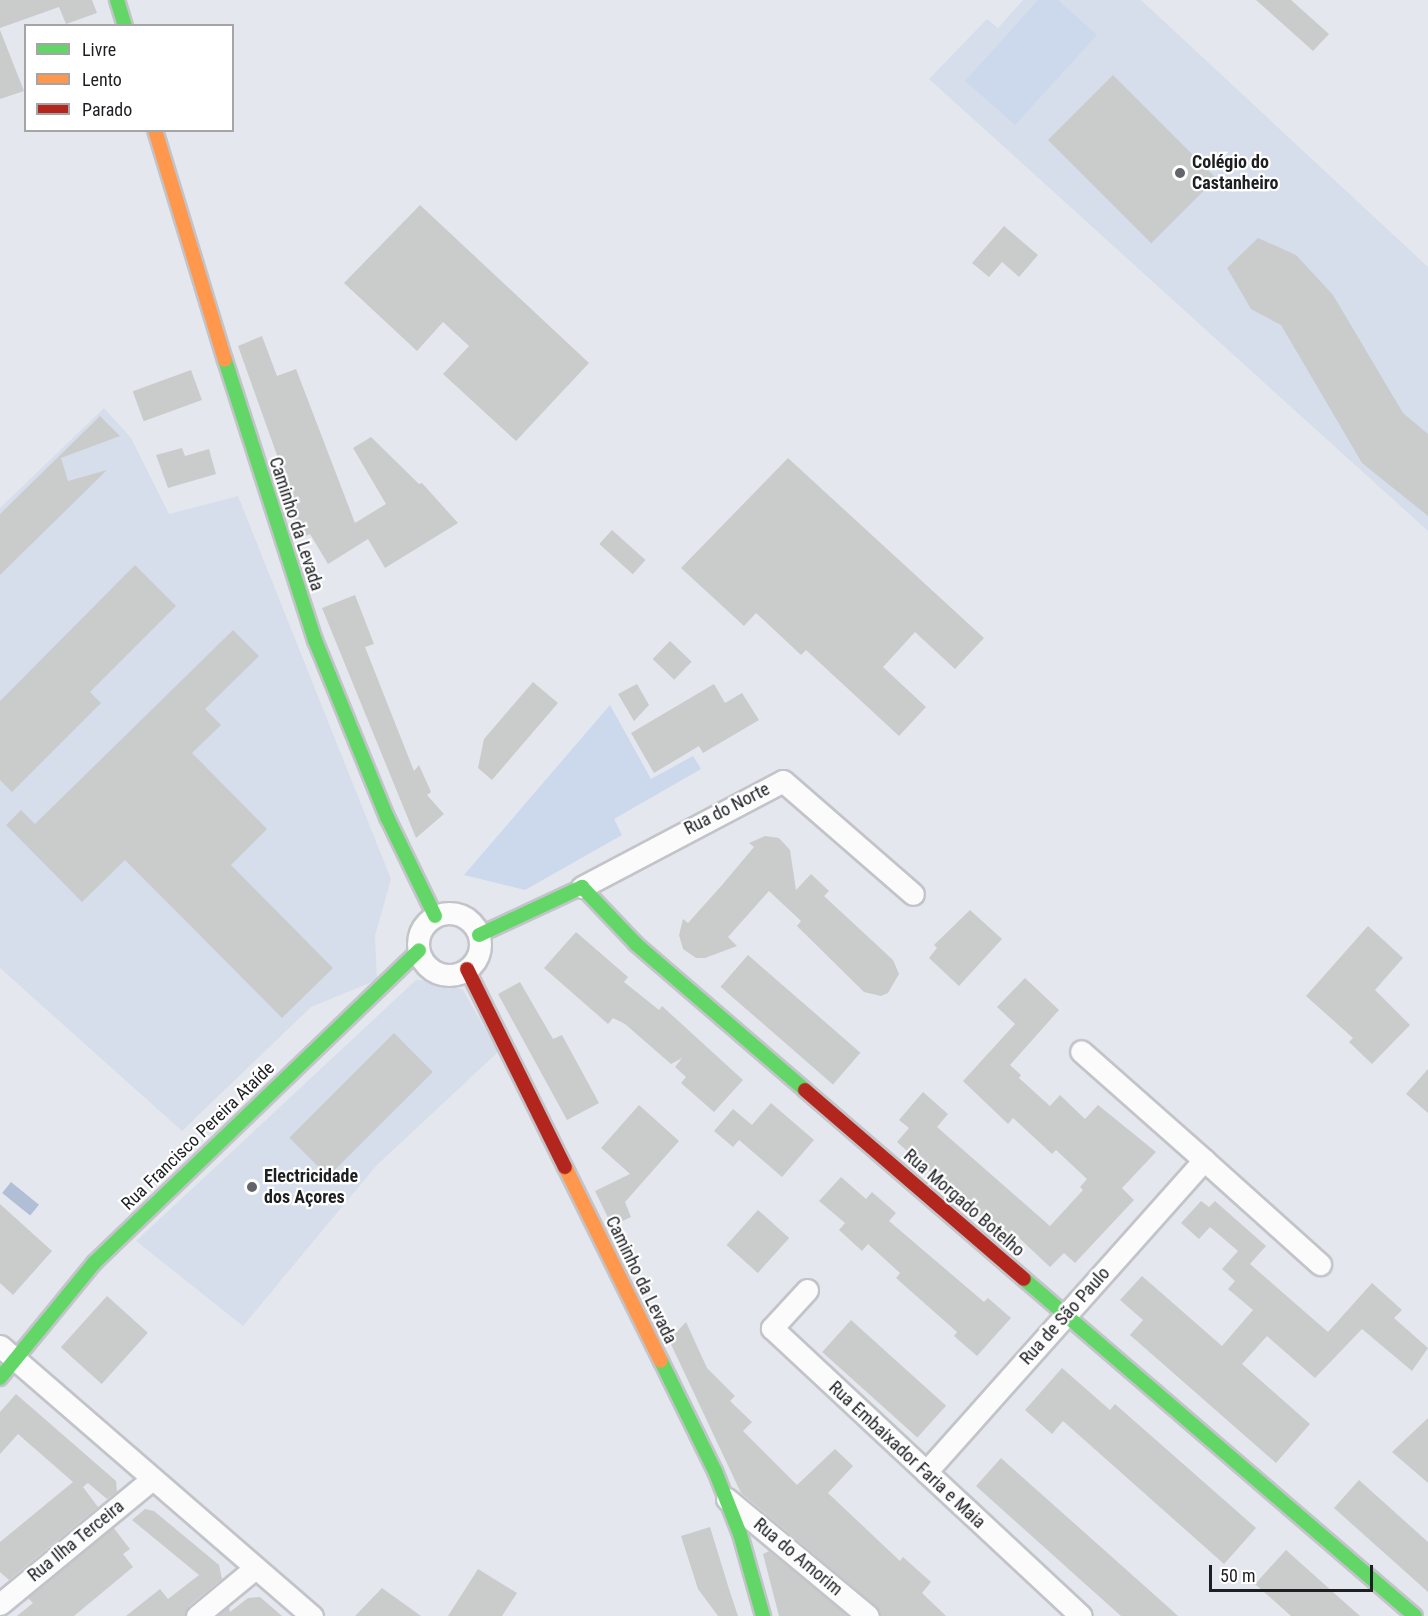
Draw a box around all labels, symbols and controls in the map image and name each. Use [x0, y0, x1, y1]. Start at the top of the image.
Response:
legend [24, 24, 234, 132]
text: Livre [82, 39, 116, 60]
text: Lento [82, 69, 122, 90]
text: Parado [82, 99, 132, 120]
place label: Colégio do Castanheiro [1192, 152, 1278, 195]
marker: Colégio do Castanheiro [1173, 166, 1187, 180]
street label: Caminho da Levada [264, 454, 328, 594]
street label: Rua do Norte [681, 778, 773, 840]
street label: Rua Francisco Pereira Ataíde [117, 1057, 279, 1215]
street label: Rua Morgado Botelho [899, 1145, 1029, 1261]
place label: Electricidade dos Açores [264, 1166, 358, 1208]
marker: Electricidade dos Açores [245, 1180, 259, 1194]
street label: Caminho da Levada [601, 1213, 681, 1347]
street label: Rua de São Paulo [1015, 1263, 1115, 1369]
street label: Rua Embaixador Faria e Maia [824, 1377, 990, 1533]
street label: Rua Ilha Terceira [23, 1495, 129, 1587]
street label: Rua do Amorim [749, 1514, 847, 1600]
scale bar [1212, 1553, 1376, 1591]
text: 50 m [1220, 1565, 1255, 1586]

